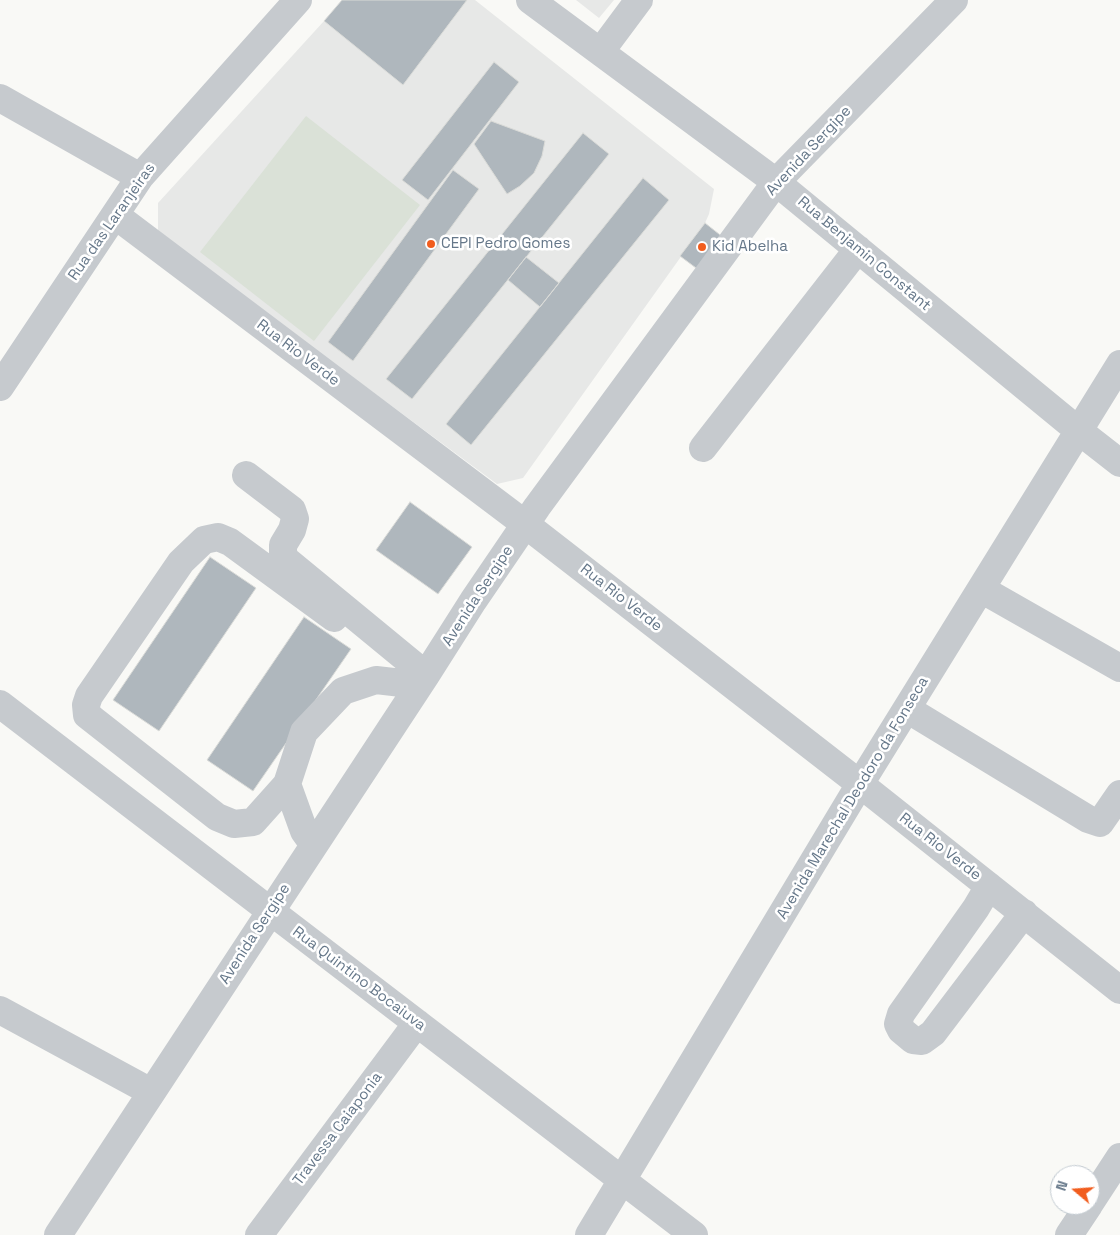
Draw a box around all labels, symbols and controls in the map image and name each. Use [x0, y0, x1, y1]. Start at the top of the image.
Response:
street label: Avenida Sergipe [763, 102, 855, 200]
street label: Rua das Laranjeiras [65, 160, 159, 284]
street label: Rua Benjamin Constant [794, 193, 934, 315]
place label: CEPI Pedro Gomes [441, 235, 570, 253]
marker: CEPI Pedro Gomes [425, 238, 437, 250]
place label: Kid Abelha [712, 238, 788, 256]
marker: Kid Abelha [696, 241, 708, 253]
street label: Rua Rio Verde [253, 316, 343, 390]
street label: Avenida Sergipe [439, 542, 517, 650]
street label: Rua Rio Verde [576, 560, 666, 636]
street label: Avenida Marechal Deodoro da Fonseca [773, 674, 933, 922]
street label: Rua Rio Verde [895, 809, 985, 885]
street label: Avenida Sergipe [216, 880, 294, 988]
street label: Rua Quintino Bocaiuva [289, 923, 429, 1035]
street label: Travessa Caiaponia [290, 1069, 386, 1189]
north arrow [1050, 1165, 1100, 1215]
text: N [1052, 1178, 1072, 1193]

